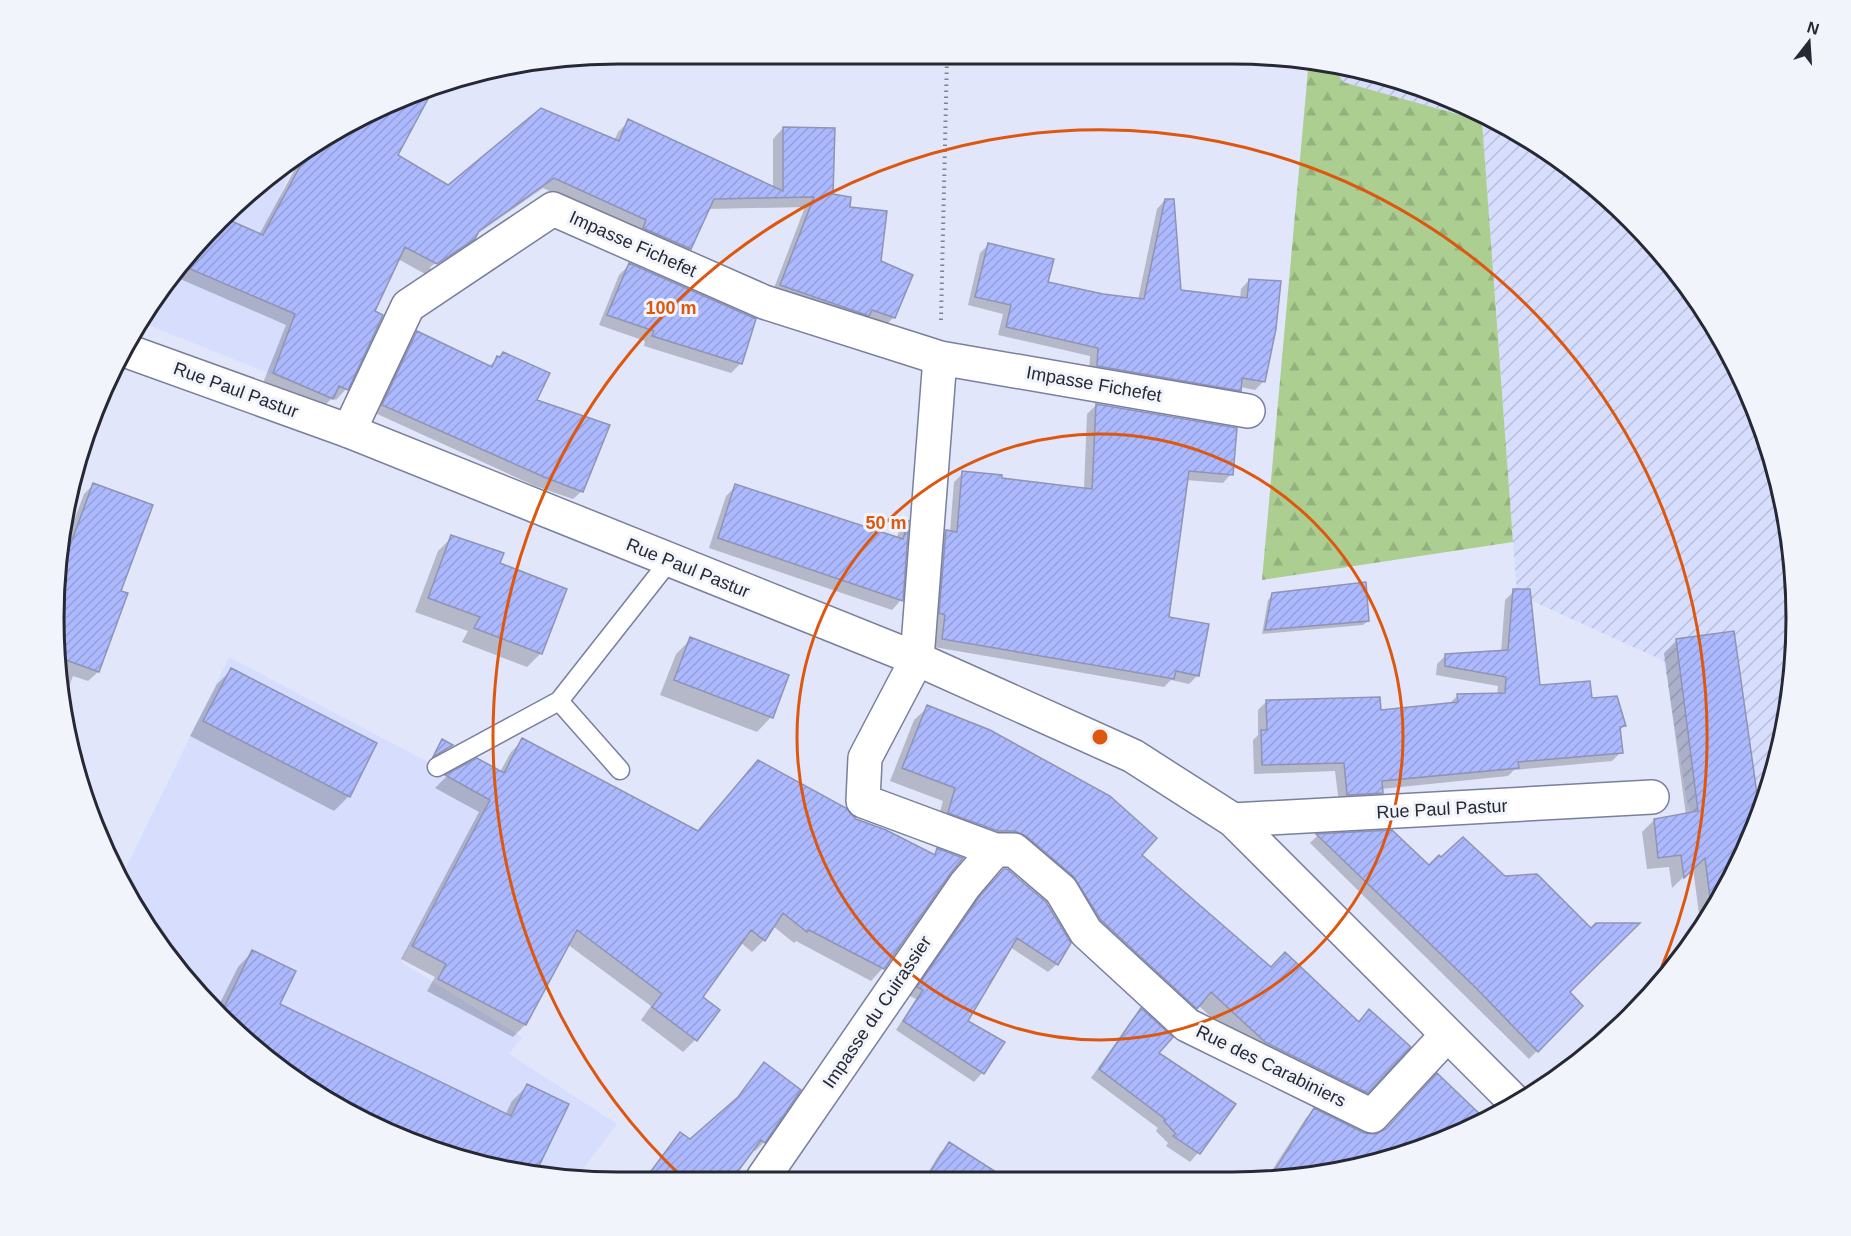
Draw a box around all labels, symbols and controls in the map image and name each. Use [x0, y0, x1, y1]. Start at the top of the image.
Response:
north arrow [1779, 12, 1839, 72]
text: N [1805, 18, 1821, 38]
street label: Impasse Fichefet [566, 207, 700, 281]
text: 100 m [645, 298, 697, 318]
street label: Rue Paul Pastur [171, 358, 301, 422]
street label: Impasse Fichefet [1025, 362, 1163, 406]
text: 50 m [865, 513, 907, 533]
street label: Rue Paul Pastur [623, 534, 753, 602]
centre of rings [1090, 727, 1110, 747]
street label: Rue Paul Pastur [1376, 796, 1508, 822]
street label: Impasse du Cuirassier [819, 932, 935, 1092]
street label: Rue des Carabiniers [1193, 1021, 1349, 1111]

